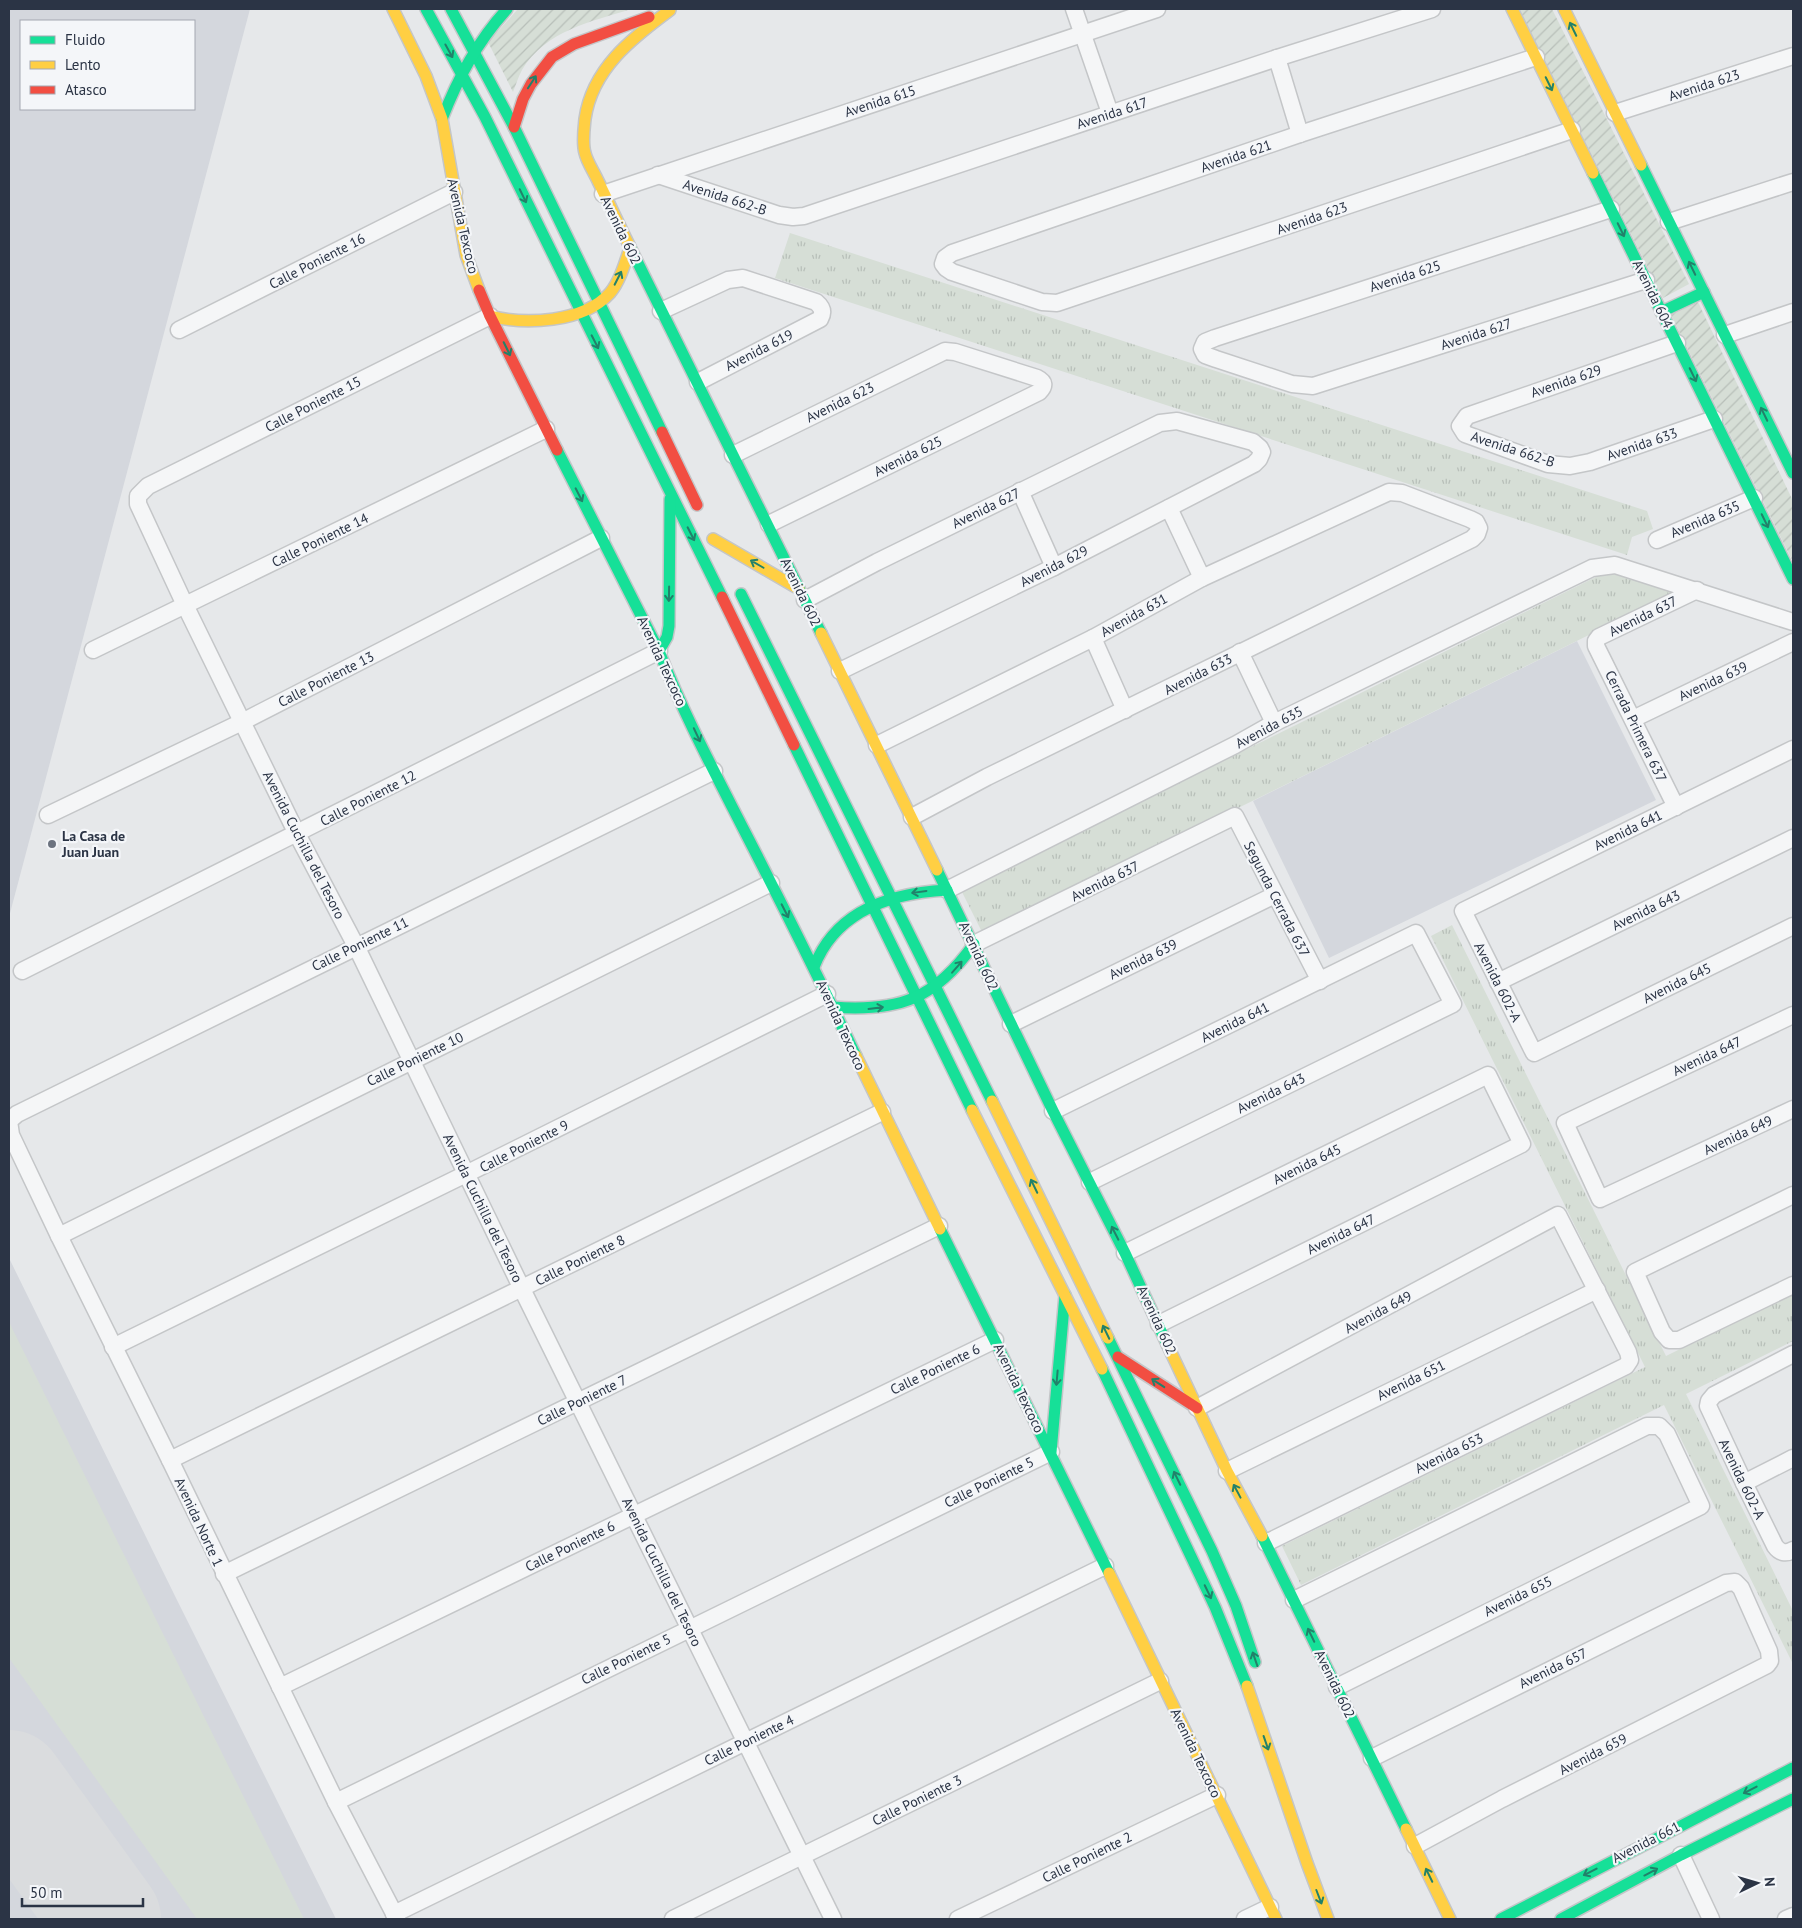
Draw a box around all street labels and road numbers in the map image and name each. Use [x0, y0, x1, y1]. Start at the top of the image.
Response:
street label: Avenida 623 [1666, 65, 1742, 105]
street label: Avenida 615 [842, 81, 918, 121]
street label: Avenida 617 [1074, 93, 1150, 133]
street label: Avenida 621 [1198, 135, 1274, 177]
street label: Avenida 662-B [681, 175, 769, 219]
street label: Avenida Texcoco [443, 177, 483, 275]
street label: Avenida 602 [597, 193, 645, 267]
street label: Avenida 623 [1274, 197, 1350, 239]
street label: Calle Poniente 16 [266, 229, 368, 293]
street label: Avenida 625 [1367, 256, 1443, 296]
street label: Avenida 604 [1629, 257, 1677, 331]
street label: Avenida 627 [1438, 314, 1514, 354]
street label: Avenida 619 [722, 325, 796, 375]
street label: Avenida 629 [1528, 360, 1604, 402]
street label: Calle Poniente 15 [262, 372, 364, 436]
street label: Avenida 623 [803, 378, 877, 426]
street label: Avenida 633 [1604, 423, 1680, 465]
street label: Avenida 662-B [1469, 427, 1557, 471]
street label: Avenida 625 [871, 432, 945, 480]
street label: Avenida 627 [949, 484, 1023, 532]
street label: Avenida 635 [1667, 496, 1743, 542]
street label: Calle Poniente 14 [269, 509, 372, 571]
street label: Avenida 629 [1017, 541, 1091, 591]
street label: Avenida 602 [777, 555, 825, 629]
street label: Avenida 631 [1097, 589, 1171, 641]
street label: Avenida 637 [1606, 592, 1680, 640]
street label: Avenida Texcoco [633, 613, 691, 709]
street label: Calle Poniente 13 [275, 647, 377, 711]
street label: Avenida 633 [1161, 649, 1235, 699]
street label: Avenida 639 [1676, 657, 1750, 705]
street label: Cerrada Primera 637 [1601, 667, 1671, 785]
street label: Avenida 635 [1232, 702, 1306, 752]
street label: Calle Poniente 12 [317, 766, 419, 830]
street label: Avenida Cuchilla del Tesoro [259, 768, 349, 922]
street label: Avenida 641 [1591, 806, 1665, 854]
street label: Segunda Cerrada 637 [1240, 838, 1314, 960]
street label: Avenida 637 [1068, 857, 1142, 905]
street label: Avenida 643 [1609, 886, 1683, 934]
street label: Calle Poniente 11 [309, 913, 411, 975]
street label: Avenida 602 [955, 919, 1003, 993]
street label: Avenida 639 [1106, 935, 1180, 983]
street label: Avenida 602-A [1470, 939, 1526, 1026]
street label: Avenida 645 [1640, 959, 1714, 1007]
street label: Avenida Texcoco [812, 977, 870, 1073]
street label: Avenida 641 [1198, 998, 1272, 1046]
street label: Calle Poniente 10 [364, 1028, 467, 1090]
street label: Avenida 647 [1670, 1032, 1744, 1080]
street label: Avenida 643 [1234, 1069, 1308, 1117]
street label: Avenida 649 [1701, 1111, 1775, 1159]
street label: Calle Poniente 9 [476, 1116, 572, 1176]
street label: Avenida Cuchilla del Tesoro [439, 1130, 527, 1286]
street label: Avenida 645 [1270, 1140, 1344, 1188]
street label: Avenida 647 [1304, 1210, 1378, 1258]
street label: Calle Poniente 8 [532, 1230, 628, 1290]
street label: Avenida 602 [1133, 1283, 1181, 1357]
street label: Avenida 649 [1341, 1287, 1415, 1337]
street label: Calle Poniente 6 [887, 1339, 983, 1399]
street label: Avenida Texcoco [990, 1340, 1048, 1436]
street label: Avenida 651 [1374, 1356, 1448, 1404]
street label: Calle Poniente 7 [534, 1370, 630, 1430]
street label: Avenida 653 [1412, 1429, 1486, 1477]
street label: Avenida 602-A [1715, 1436, 1770, 1523]
street label: Calle Poniente 5 [941, 1452, 1037, 1512]
street label: Avenida Norte 1 [171, 1475, 227, 1569]
street label: Avenida Cuchilla del Tesoro [618, 1494, 706, 1650]
street label: Calle Poniente 6 [522, 1516, 618, 1576]
street label: Avenida 655 [1481, 1572, 1555, 1620]
street label: Calle Poniente 5 [578, 1629, 674, 1689]
street label: Avenida 657 [1516, 1644, 1590, 1692]
street label: Avenida 602 [1311, 1647, 1359, 1721]
street label: Avenida Texcoco [1167, 1705, 1225, 1801]
street label: Calle Poniente 4 [701, 1710, 797, 1770]
street label: Avenida 659 [1556, 1729, 1630, 1779]
street label: Calle Poniente 3 [869, 1770, 965, 1830]
street label: Avenida 661 [1609, 1817, 1683, 1867]
street label: Calle Poniente 2 [1039, 1827, 1135, 1887]

